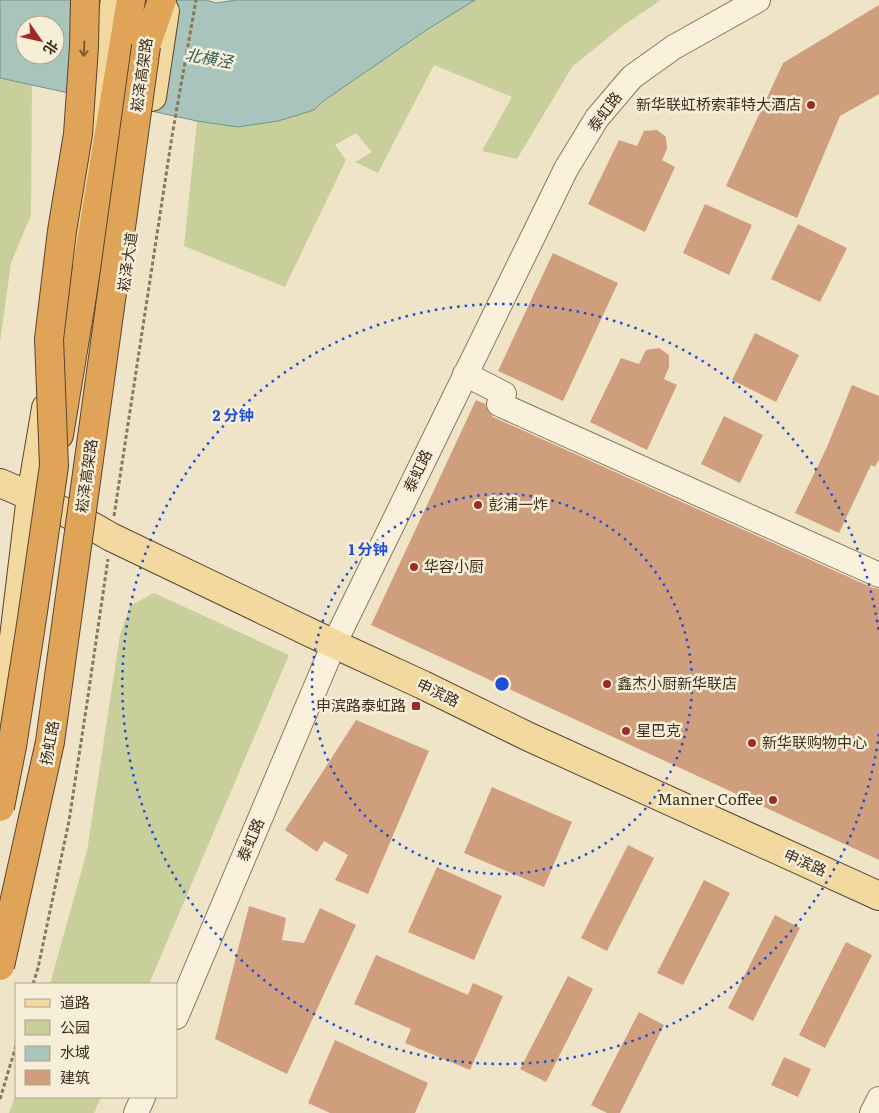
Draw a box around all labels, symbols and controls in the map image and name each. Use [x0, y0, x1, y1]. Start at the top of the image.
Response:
north arrow [15, 15, 65, 65]
text: 北 [39, 36, 64, 59]
street label: 崧泽高架路 [124, 36, 157, 114]
one-way arrow [79, 40, 89, 56]
water label: 北横泾 [183, 41, 237, 73]
street label: 泰虹路 [581, 86, 627, 136]
place label: 新华联虹桥索菲特大酒店 [636, 92, 801, 115]
marker: 新华联虹桥索菲特大酒店 [805, 99, 817, 111]
street label: 崧泽大道 [111, 230, 142, 293]
text: 2 分钟 [212, 403, 254, 426]
street label: 崧泽高架路 [69, 437, 102, 515]
street label: 泰虹路 [396, 445, 437, 496]
place label: 彭浦一炸 [488, 492, 548, 515]
marker: 彭浦一炸 [472, 499, 484, 511]
text: 1 分钟 [348, 537, 388, 560]
place label: 华容小厨 [424, 554, 484, 577]
marker: 华容小厨 [408, 561, 420, 573]
street label: 申滨路 [413, 671, 464, 712]
place label: 鑫杰小厨新华联店 [617, 671, 737, 694]
centre of rings [493, 675, 511, 693]
marker: 鑫杰小厨新华联店 [601, 678, 613, 690]
place label: 申滨路泰虹路 [316, 693, 406, 716]
marker: 申滨路泰虹路 [410, 700, 422, 712]
place label: 星巴克 [636, 718, 681, 741]
street label: 扬虹路 [33, 719, 64, 767]
marker: 星巴克 [620, 725, 632, 737]
place label: 新华联购物中心 [762, 730, 867, 753]
marker: 新华联购物中心 [746, 737, 758, 749]
place label: Manner Coffee [658, 787, 763, 810]
marker: Manner Coffee [767, 794, 779, 806]
street label: 泰虹路 [230, 814, 269, 865]
street label: 申滨路 [780, 842, 831, 881]
legend [15, 983, 178, 1098]
text: 道路 [60, 990, 90, 1013]
text: 公园 [60, 1015, 90, 1038]
text: 水域 [60, 1040, 90, 1063]
text: 建筑 [60, 1065, 90, 1088]

